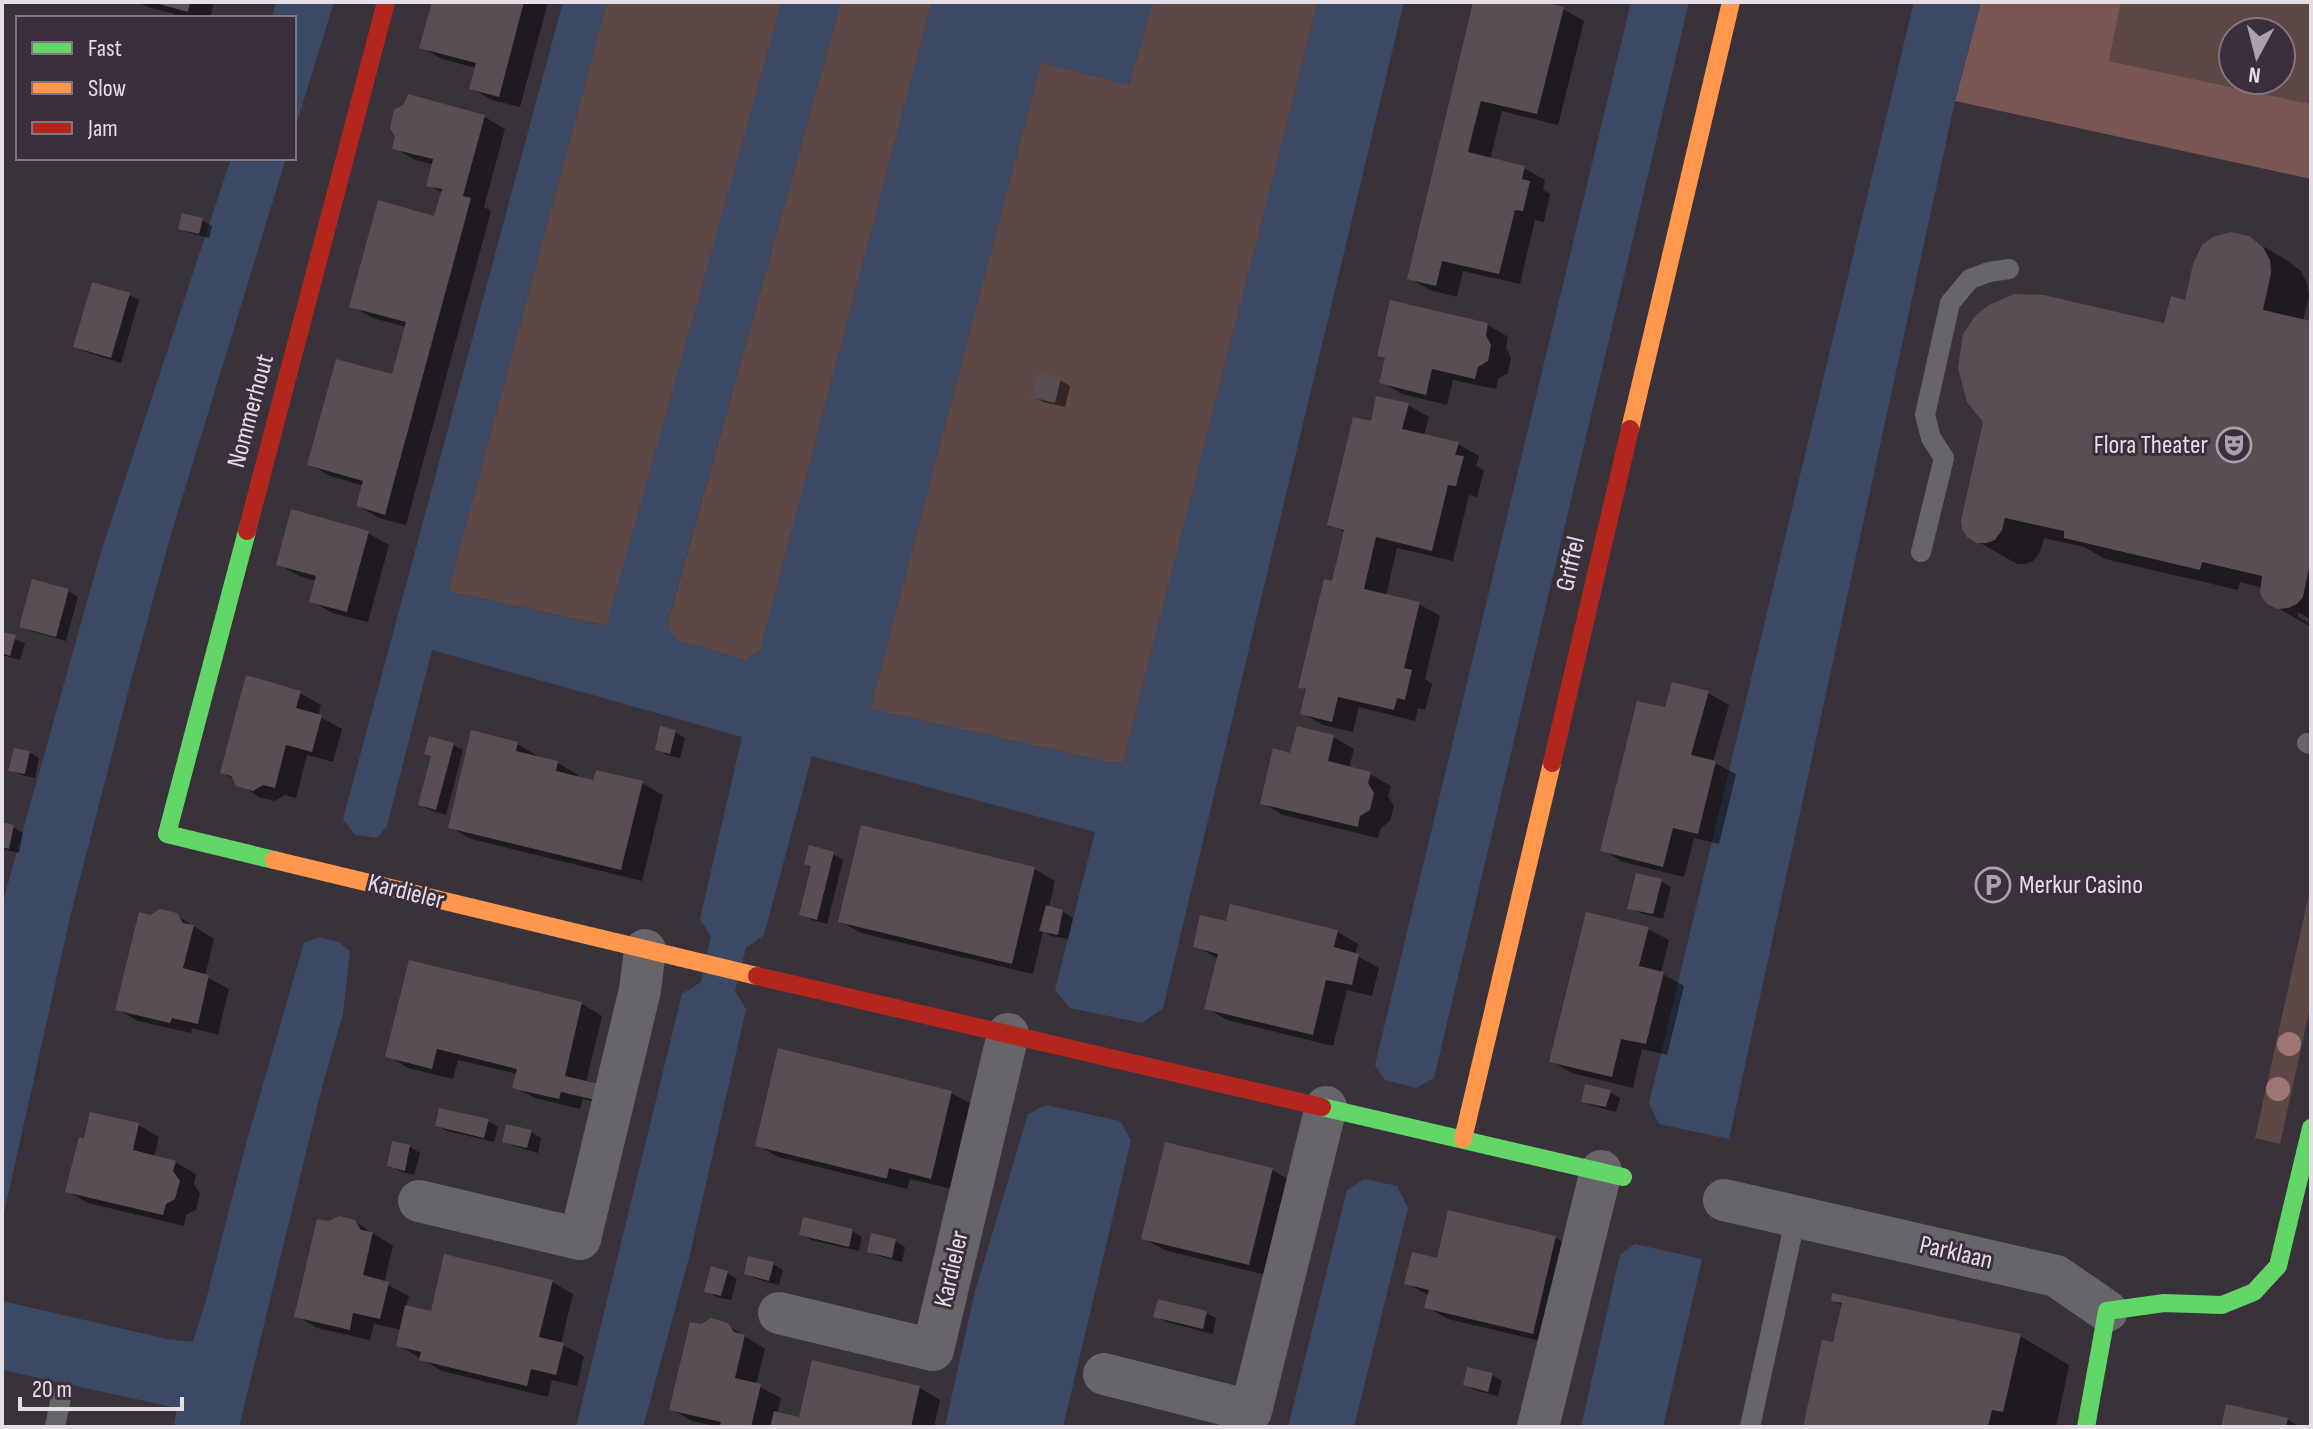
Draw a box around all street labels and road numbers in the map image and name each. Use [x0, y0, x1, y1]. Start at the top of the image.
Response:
street label: Nommerhout [221, 351, 281, 471]
street label: Griffel [1550, 534, 1592, 594]
street label: Kardieler [365, 868, 448, 917]
street label: Kardieler [928, 1227, 976, 1310]
street label: Parklaan [1916, 1230, 1996, 1276]

